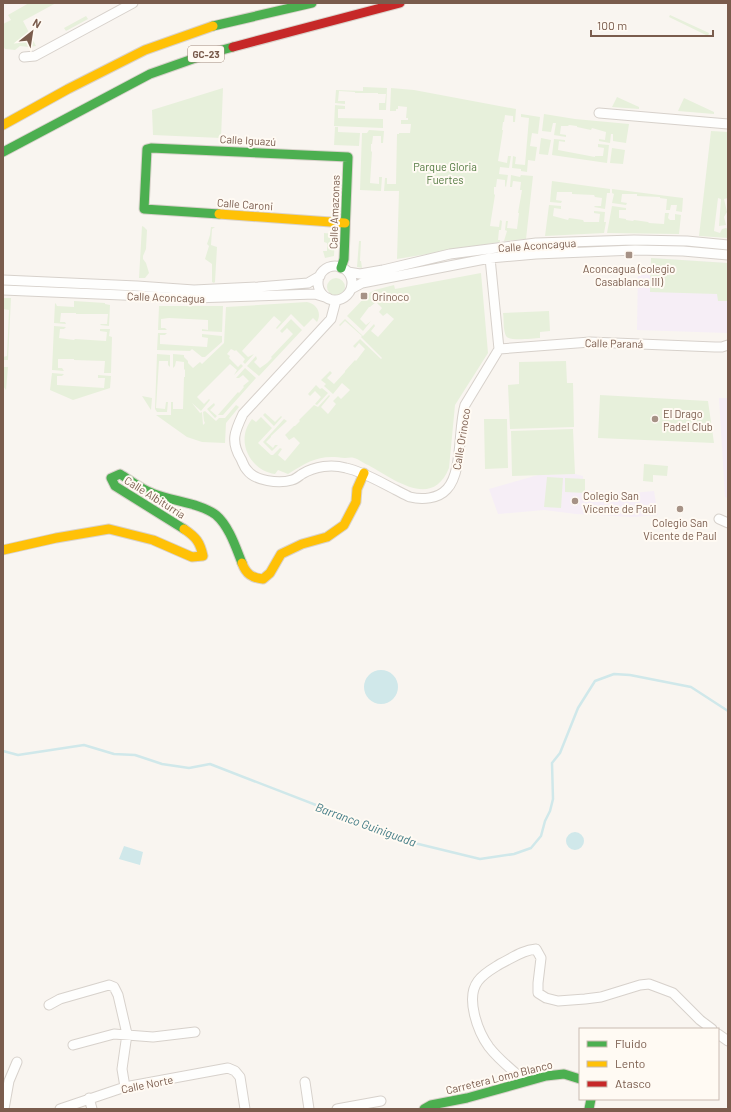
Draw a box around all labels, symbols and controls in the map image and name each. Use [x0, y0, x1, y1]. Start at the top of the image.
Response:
north arrow [12, 12, 52, 52]
scale bar [591, 12, 713, 38]
text: N [31, 15, 44, 30]
text: 100 m [597, 18, 627, 32]
road number: GC-23 [188, 46, 224, 62]
street label: Calle Iguazú [219, 132, 277, 148]
park label: Parque Gloria Fuertes [413, 160, 477, 186]
street label: Calle Amazonas [326, 175, 342, 249]
street label: Calle Caroni [216, 196, 274, 212]
street label: Calle Aconcagua [498, 236, 576, 254]
marker: Aconcagua (colegio Casablanca III) [624, 250, 634, 260]
place label: Aconcagua (colegio Casablanca III) [583, 262, 675, 288]
street label: Calle Aconcagua [127, 289, 205, 305]
place label: Orinoco [372, 290, 409, 303]
marker: Orinoco [359, 291, 369, 301]
street label: Calle Paraná [585, 336, 643, 350]
street label: Calle Orinoco [450, 407, 472, 471]
place label: El Drago Padel Club [663, 407, 713, 433]
marker: El Drago Padel Club [650, 414, 660, 424]
street label: Calle Albiturría [122, 473, 188, 521]
place label: Colegio San Vicente de Paúl [583, 489, 656, 515]
marker: Colegio San Vicente de Paúl [570, 496, 580, 506]
marker: Colegio San Vicente de Paul [675, 504, 685, 514]
place label: Colegio San Vicente de Paul [643, 516, 717, 542]
water label: Barranco Guiniguada [314, 799, 418, 849]
legend [579, 1028, 719, 1100]
text: Fluido [615, 1036, 647, 1050]
text: Lento [615, 1056, 645, 1070]
street label: Carretera Lomo Blanco [444, 1057, 554, 1097]
street label: Calle Norte [120, 1073, 174, 1095]
text: Atasco [615, 1076, 651, 1090]

